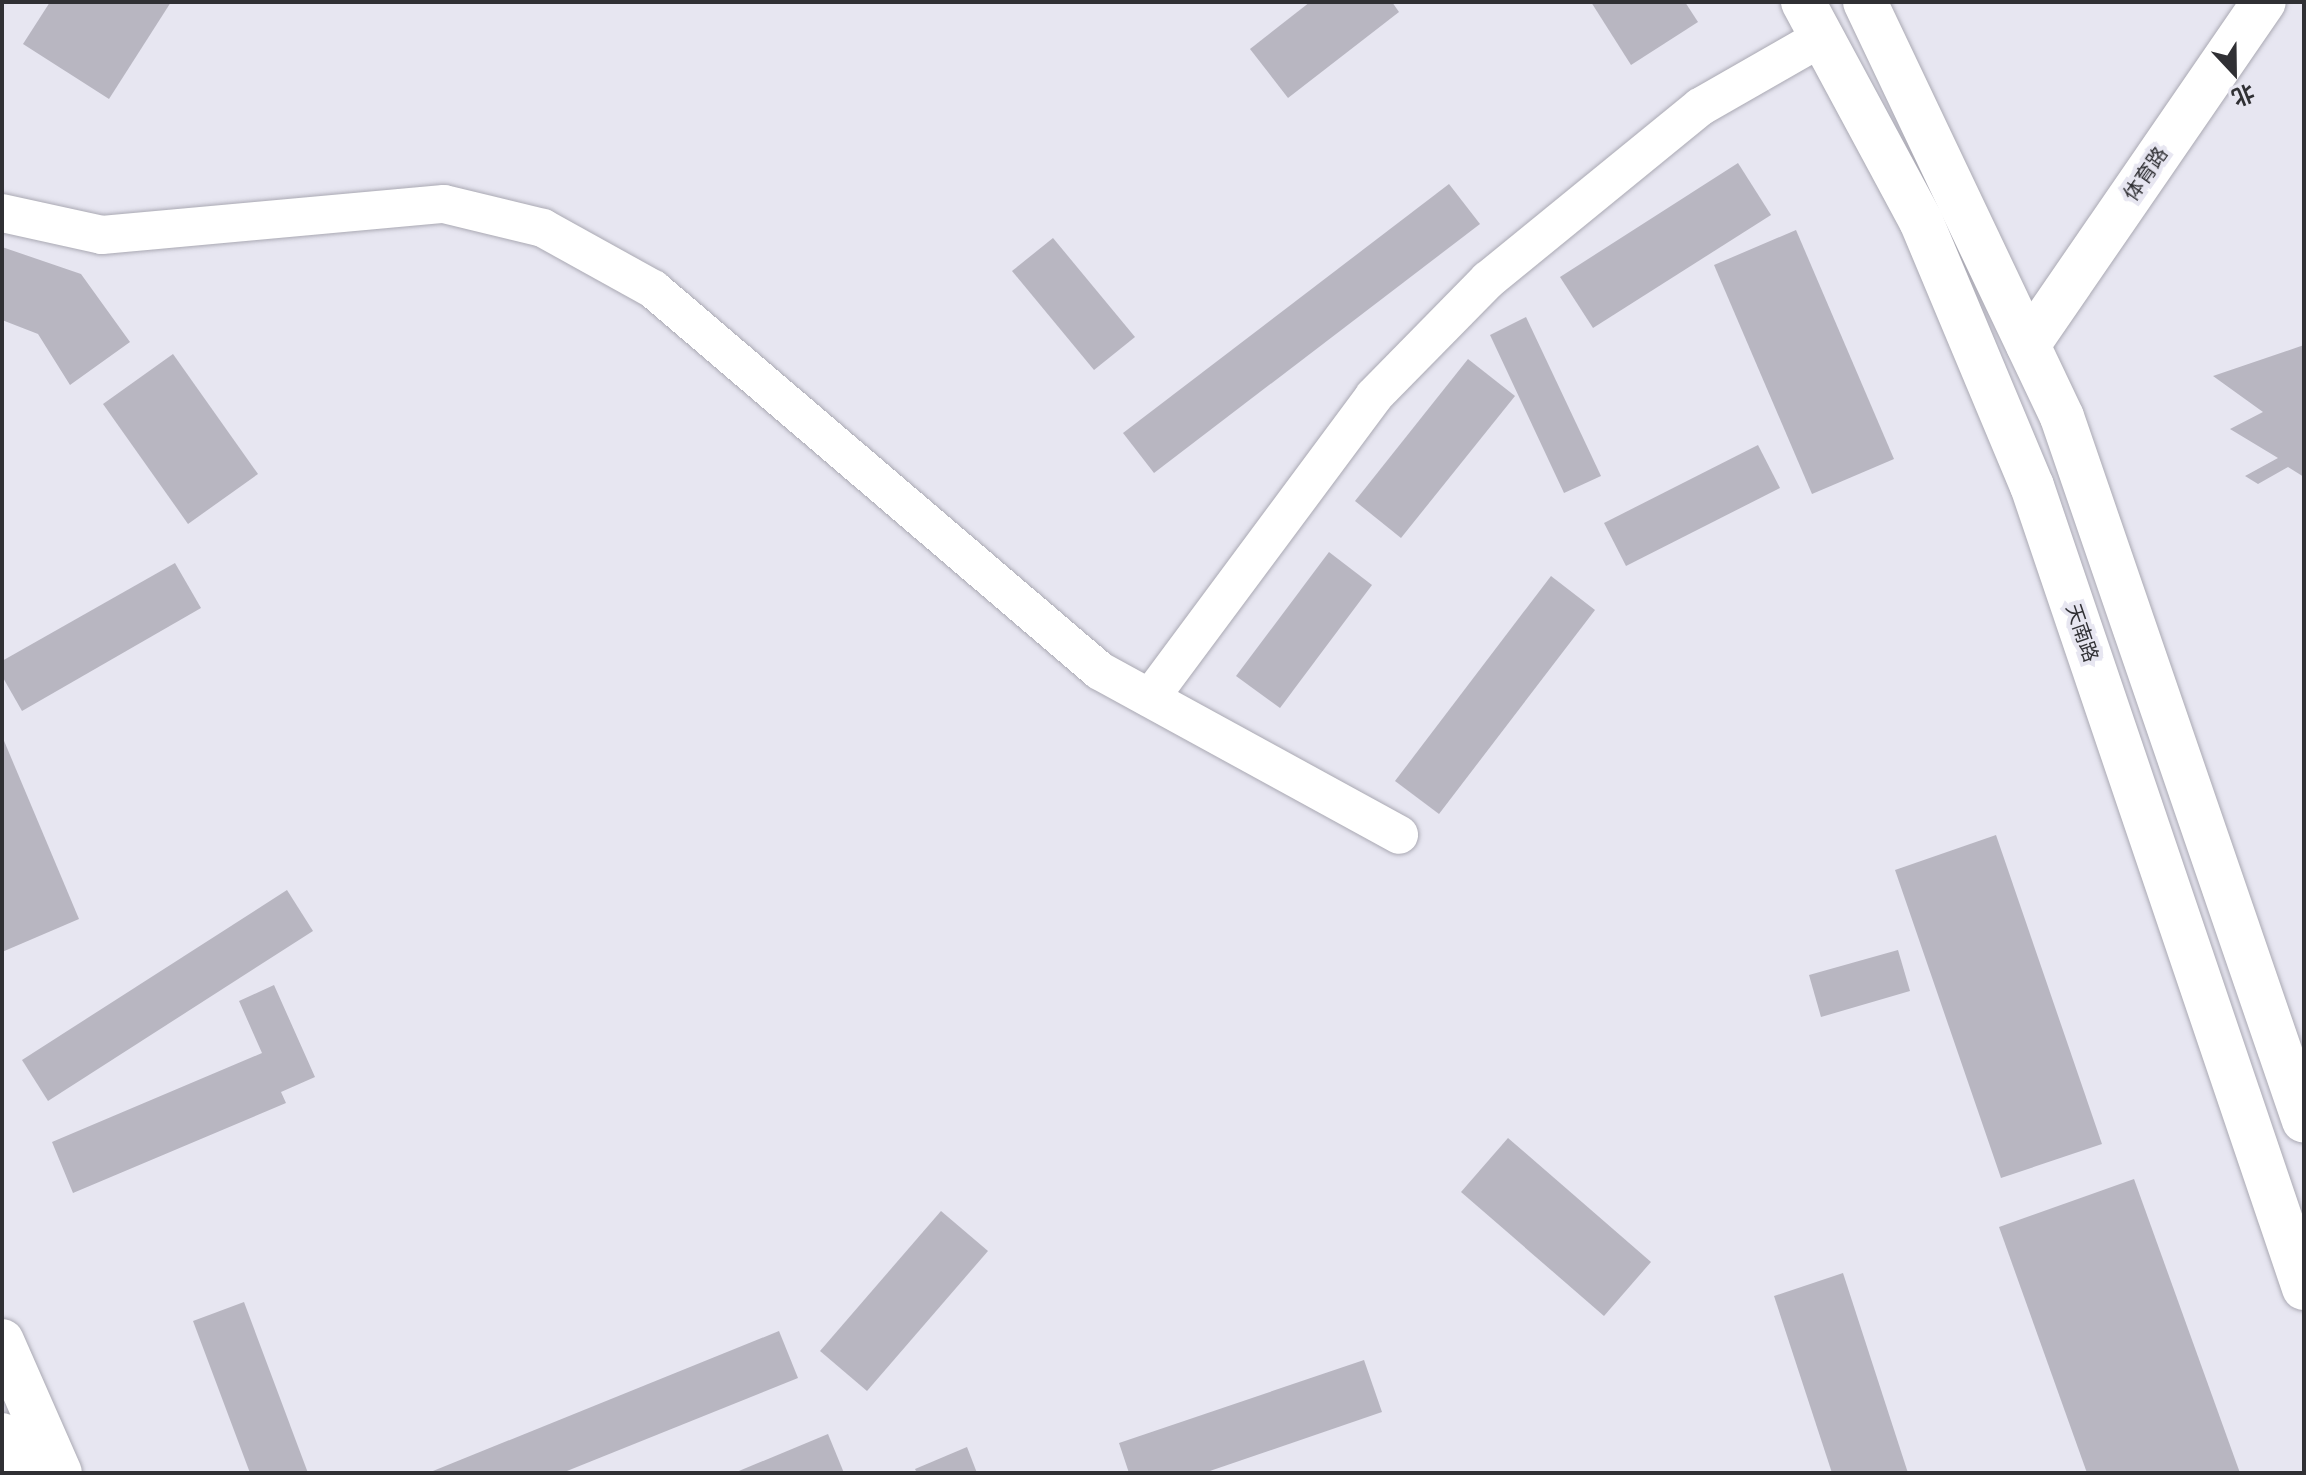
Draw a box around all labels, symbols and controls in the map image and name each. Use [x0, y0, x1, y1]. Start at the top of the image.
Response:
north arrow [2194, 32, 2274, 112]
text: 北 [2228, 79, 2258, 110]
street label: 体育路 [2119, 143, 2173, 205]
street label: 天南路 [2061, 601, 2103, 665]

